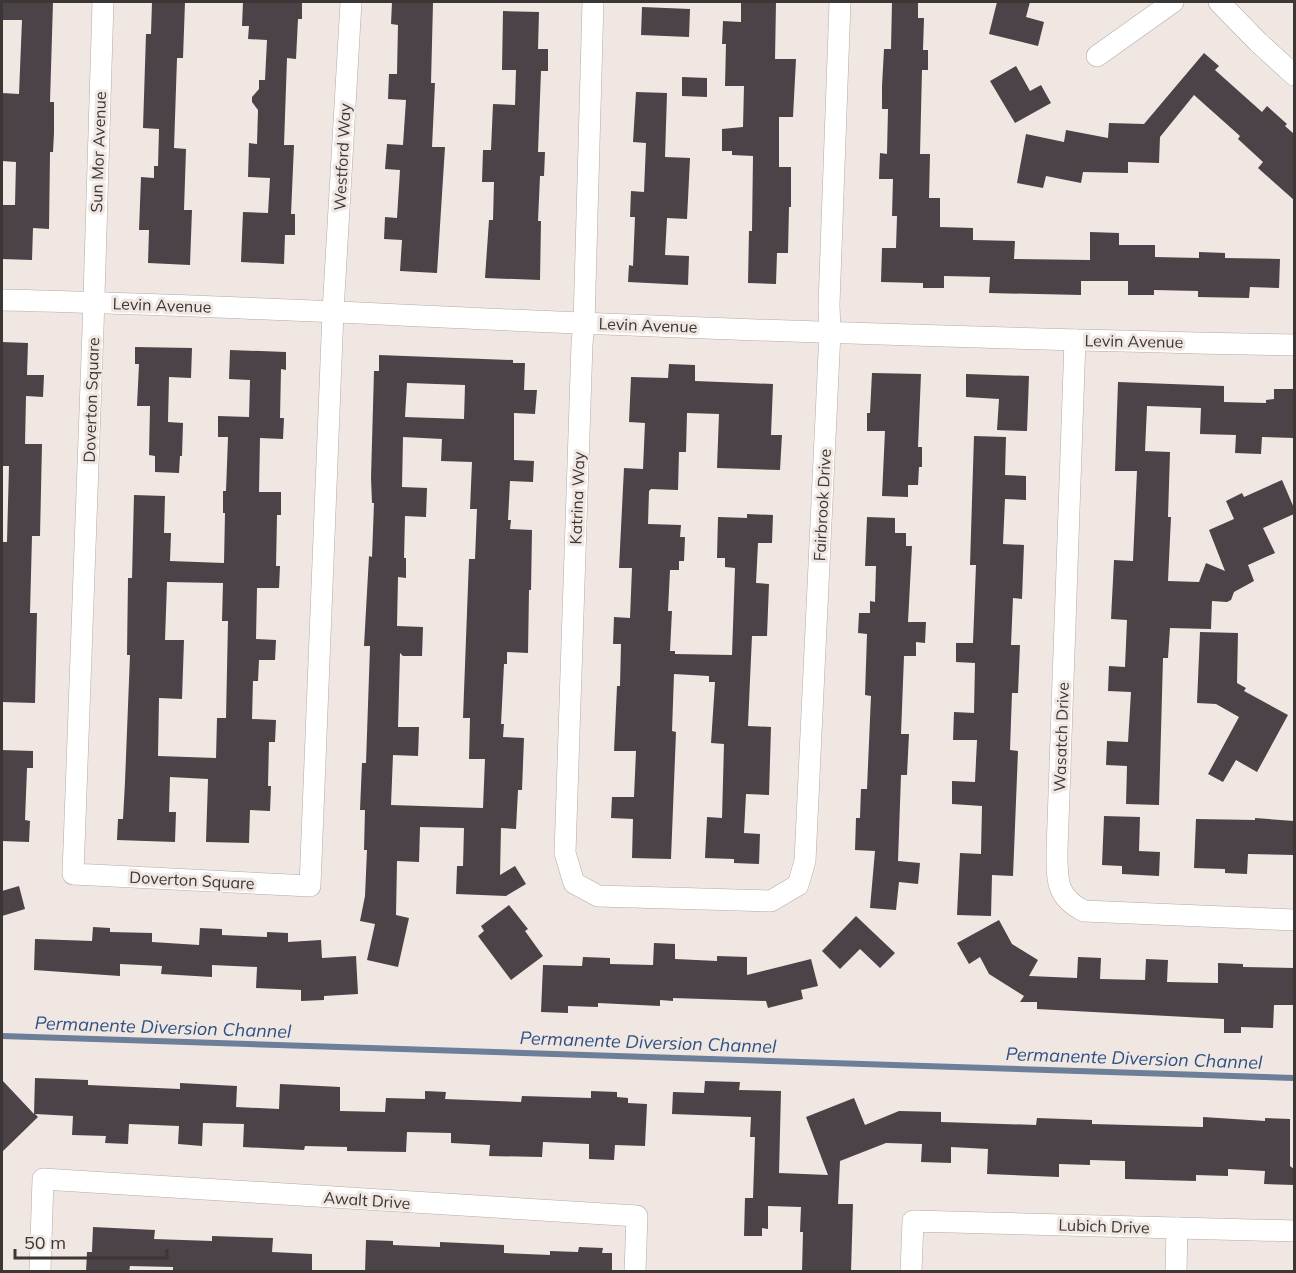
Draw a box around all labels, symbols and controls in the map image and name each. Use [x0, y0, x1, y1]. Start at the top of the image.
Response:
street label: Sun Mor Avenue [86, 91, 110, 213]
street label: Westford Way [329, 102, 355, 211]
street label: Levin Avenue [112, 293, 212, 317]
street label: Levin Avenue [598, 313, 698, 337]
street label: Levin Avenue [1084, 330, 1184, 352]
street label: Doverton Square [79, 337, 103, 463]
street label: Fairbrook Drive [809, 448, 835, 562]
street label: Katrina Way [565, 451, 589, 545]
street label: Wasatch Drive [1049, 682, 1073, 792]
street label: Doverton Square [129, 867, 255, 893]
water label: Permanente Diversion Channel [34, 1011, 292, 1043]
water label: Permanente Diversion Channel [519, 1026, 777, 1058]
water label: Permanente Diversion Channel [1005, 1042, 1263, 1074]
street label: Awalt Drive [323, 1187, 411, 1213]
street label: Lubich Drive [1058, 1214, 1150, 1238]
scale bar [15, 1222, 166, 1260]
text: 50 m [24, 1231, 66, 1254]

